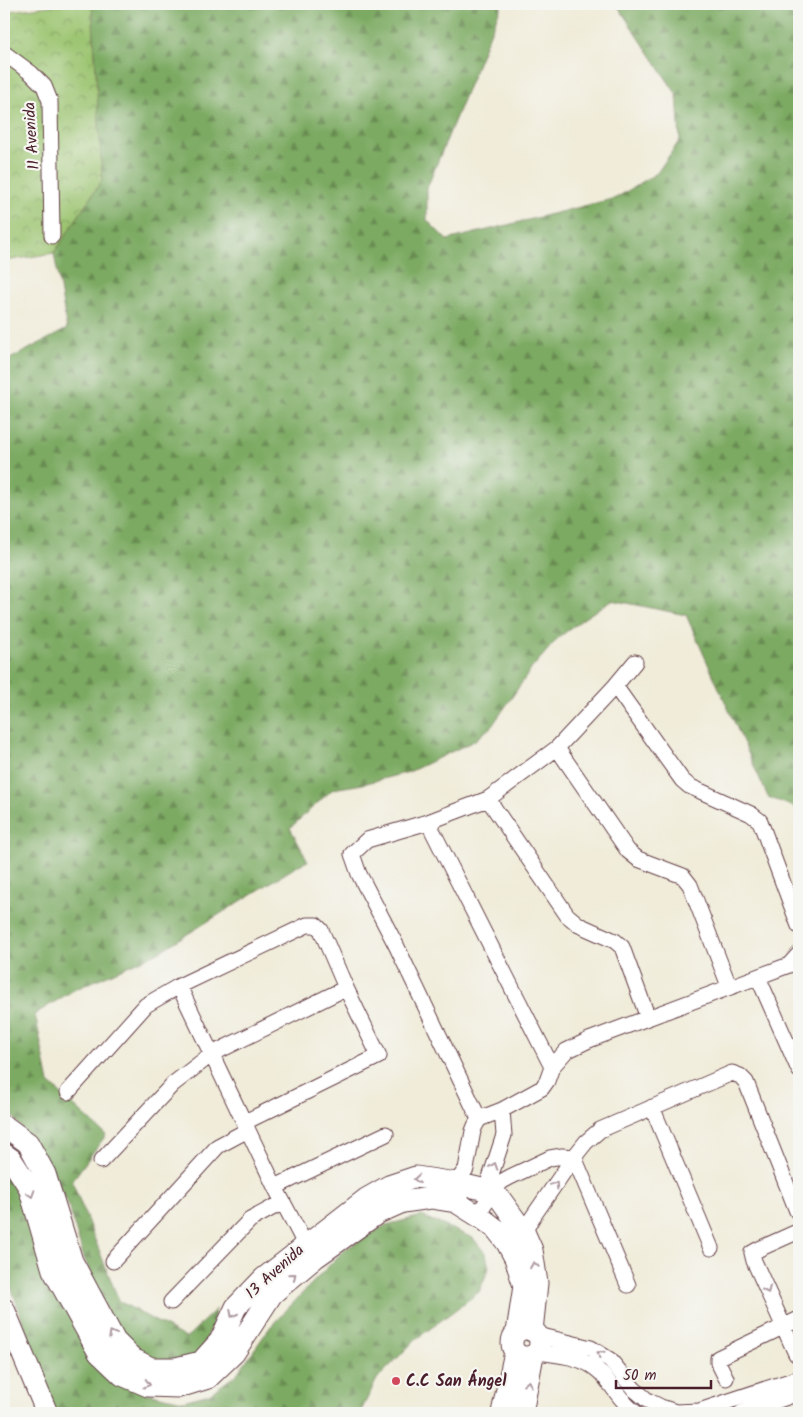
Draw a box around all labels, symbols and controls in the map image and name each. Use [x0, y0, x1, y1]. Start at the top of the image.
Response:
street label: 11 Avenida [17, 101, 47, 171]
one-way arrow [488, 1163, 498, 1171]
one-way arrow [413, 1174, 421, 1185]
one-way arrow [548, 1182, 558, 1191]
one-way arrow [25, 1189, 35, 1197]
street label: 13 Avenida [240, 1239, 310, 1305]
one-way arrow [529, 1261, 540, 1269]
one-way arrow [287, 1274, 296, 1282]
one-way arrow [760, 1285, 771, 1294]
one-way arrow [229, 1309, 239, 1318]
one-way arrow [108, 1331, 118, 1340]
one-way arrow [597, 1351, 606, 1360]
scale bar [616, 1357, 710, 1389]
text: 50 m [623, 1364, 657, 1388]
place label: C.C San Ángel [406, 1369, 507, 1394]
marker: C.C San Ángel [390, 1375, 402, 1387]
one-way arrow [142, 1378, 151, 1389]
one-way arrow [522, 1380, 533, 1389]

